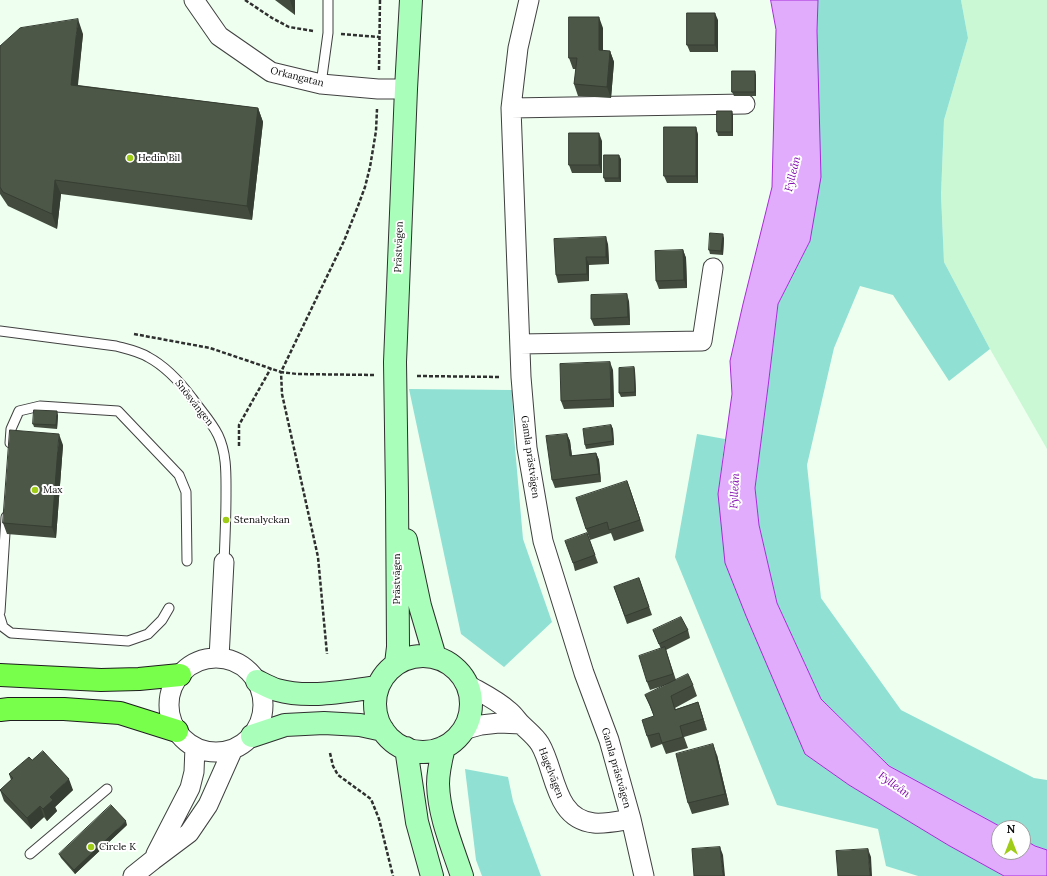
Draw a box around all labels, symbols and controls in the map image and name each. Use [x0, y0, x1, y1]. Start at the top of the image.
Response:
street label: Orkangatan [269, 65, 325, 89]
place label: Hedin Bil [138, 152, 180, 164]
marker: Hedin Bil [125, 153, 135, 163]
water label: Fylleån [782, 155, 804, 193]
street label: Prästvägen [392, 221, 406, 273]
street label: Snösvängen [172, 378, 216, 428]
street label: Gamla prästvägen [518, 415, 542, 499]
water label: Fylleån [727, 473, 743, 509]
place label: Max [43, 484, 63, 496]
marker: Max [30, 485, 40, 495]
place label: Stenalyckan [234, 514, 290, 526]
marker: Stenalyckan [221, 515, 231, 525]
street label: Prästvägen [391, 553, 403, 605]
street label: Gamla prästvägen [599, 726, 633, 810]
street label: Hagelvägen [536, 746, 566, 800]
water label: Fylleån [876, 769, 912, 801]
north arrow [991, 820, 1031, 860]
text: N [1007, 822, 1015, 836]
place label: Circle K [99, 841, 136, 853]
marker: Circle K [86, 842, 96, 852]

